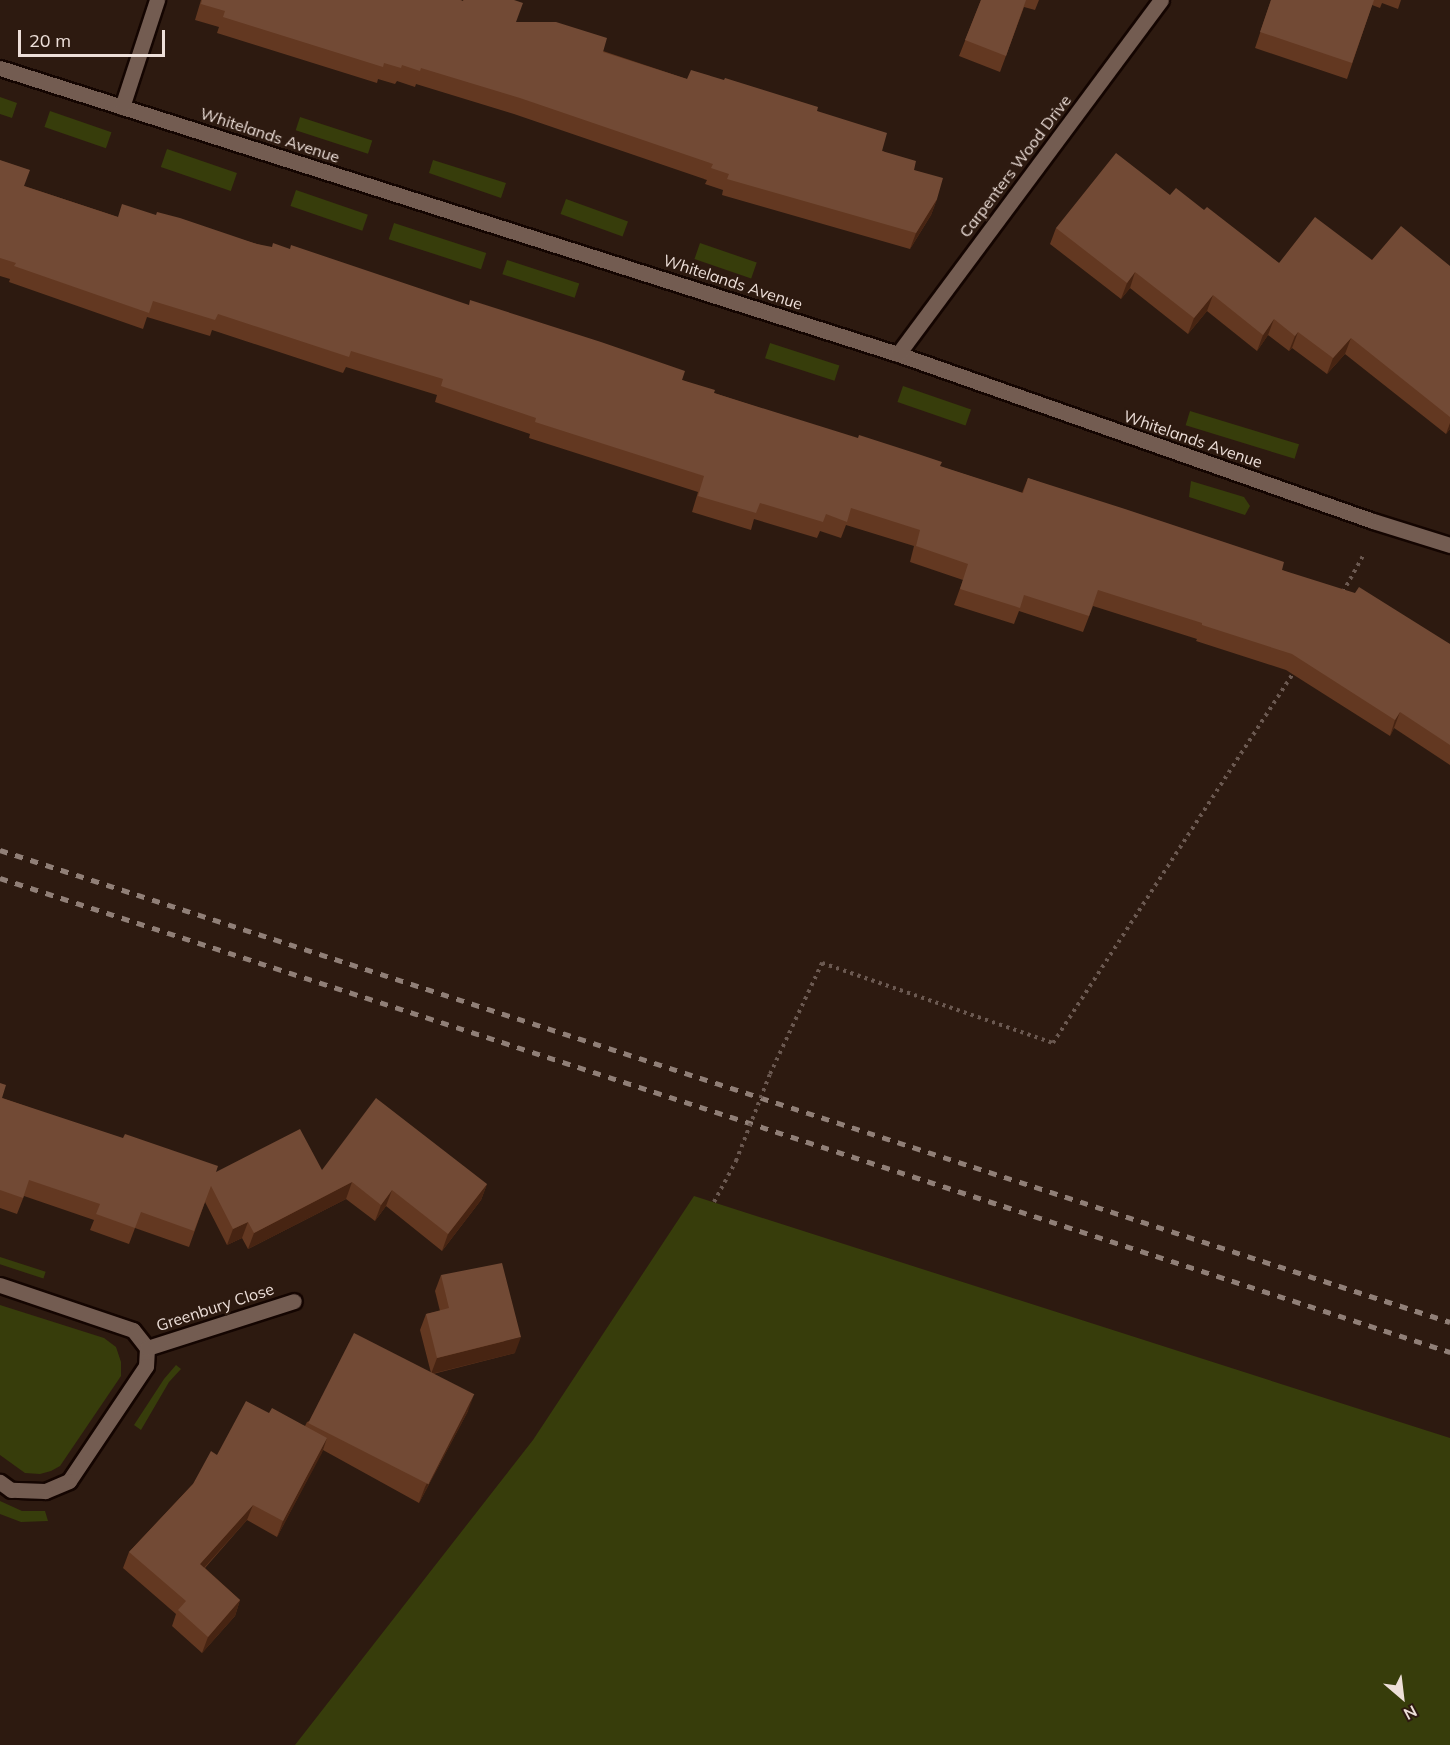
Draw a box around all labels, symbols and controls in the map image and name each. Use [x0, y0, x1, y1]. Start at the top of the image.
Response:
scale bar [21, 18, 168, 56]
text: 20 m [29, 29, 71, 52]
street label: Carpenters Wood Drive [955, 91, 1075, 241]
street label: Whitelands Avenue [198, 103, 342, 167]
street label: Whitelands Avenue [661, 250, 805, 314]
street label: Whitelands Avenue [1121, 406, 1265, 472]
street label: Greenbury Close [154, 1279, 276, 1335]
north arrow [1372, 1667, 1432, 1727]
text: N [1400, 1701, 1420, 1725]

